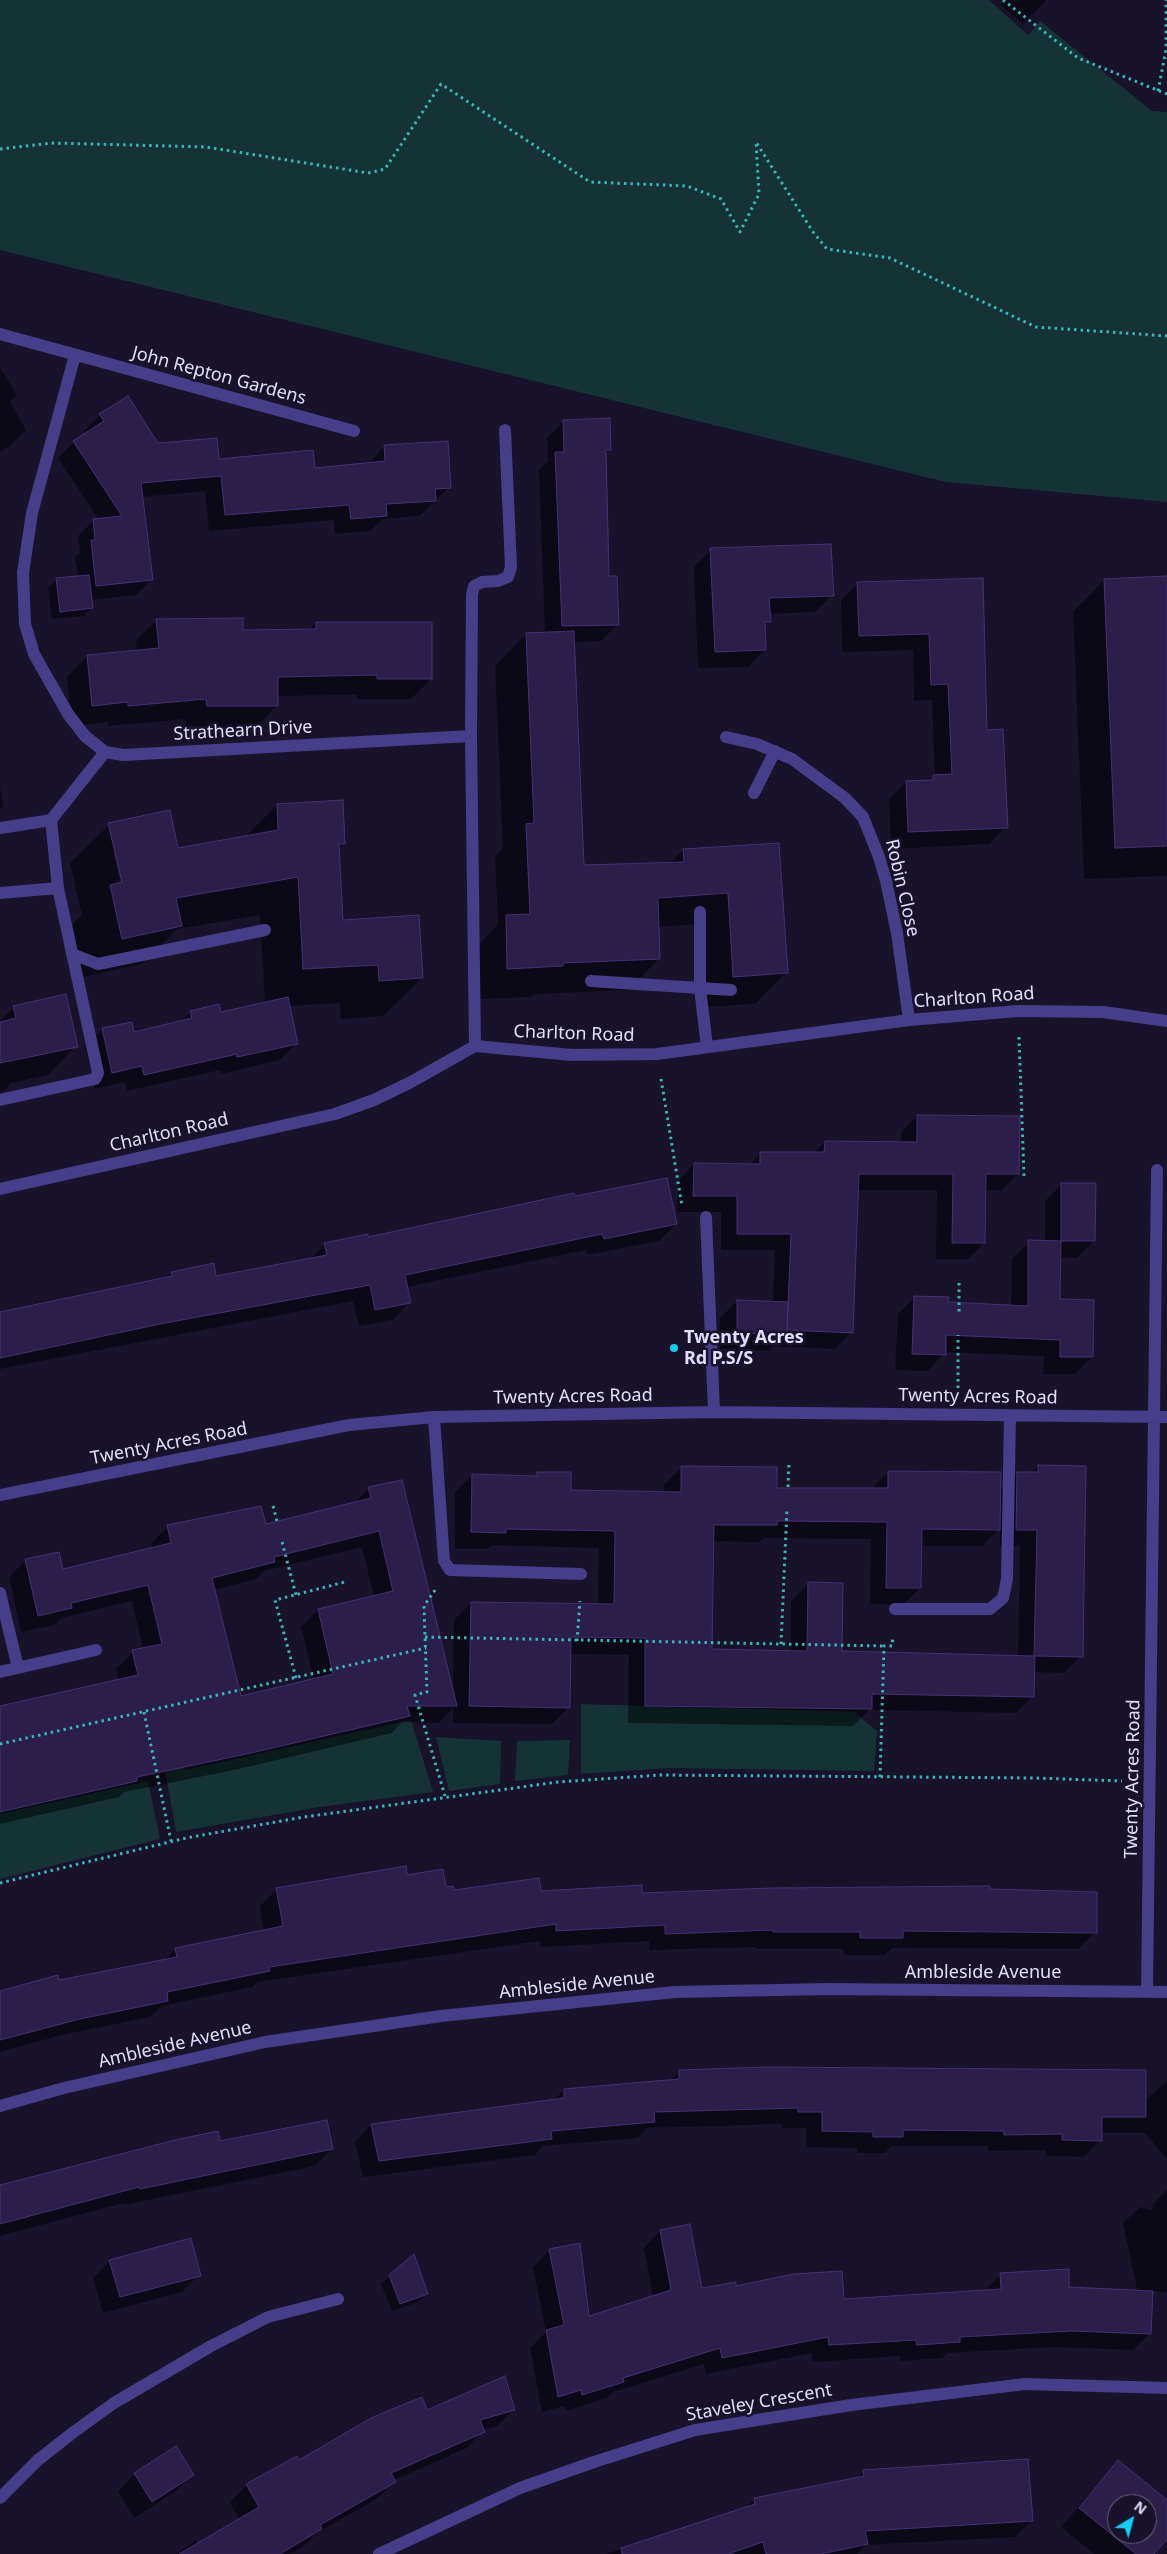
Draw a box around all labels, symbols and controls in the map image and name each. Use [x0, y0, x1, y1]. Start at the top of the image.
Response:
street label: John Repton Gardens [129, 342, 309, 410]
street label: Strathearn Drive [173, 717, 313, 745]
street label: Robin Close [880, 837, 924, 939]
street label: Charlton Road [913, 983, 1035, 1013]
street label: Charlton Road [513, 1021, 635, 1047]
street label: Charlton Road [108, 1109, 230, 1157]
place label: Twenty Acres Rd P.S/S [684, 1327, 804, 1370]
marker: Twenty Acres Rd P.S/S [668, 1342, 680, 1354]
street label: Twenty Acres Road [493, 1385, 653, 1409]
street label: Twenty Acres Road [898, 1385, 1058, 1409]
street label: Twenty Acres Road [89, 1418, 249, 1470]
street label: Twenty Acres Road [1121, 1699, 1145, 1859]
street label: Ambleside Avenue [905, 1962, 1061, 1984]
street label: Ambleside Avenue [498, 1966, 656, 2004]
street label: Ambleside Avenue [96, 2017, 254, 2073]
street label: Staveley Crescent [684, 2380, 834, 2426]
north arrow [1107, 2494, 1157, 2544]
text: N [1130, 2496, 1151, 2518]

